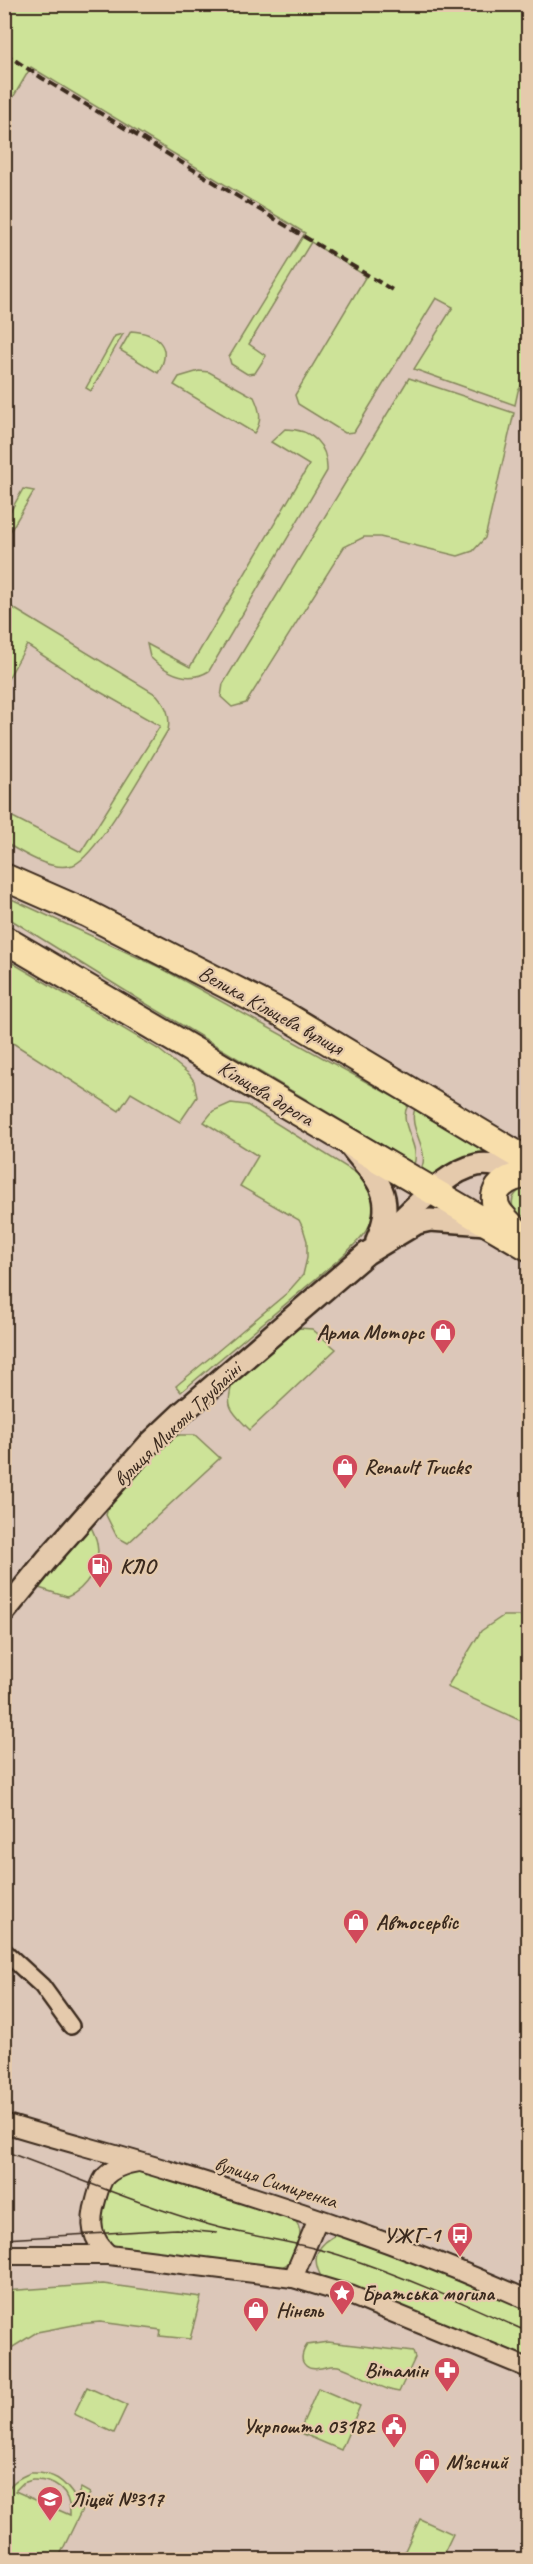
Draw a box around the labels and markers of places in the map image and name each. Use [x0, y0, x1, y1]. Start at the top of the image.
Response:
shop icon: Арма Моторс [428, 1317, 458, 1355]
place label: Арма Моторс [317, 1319, 425, 1345]
shop icon: Renault Trucks [330, 1452, 360, 1490]
place label: Renault Trucks [364, 1454, 473, 1480]
fuel station icon: КЛО [85, 1551, 115, 1589]
place label: КЛО [120, 1553, 158, 1579]
shop icon: Автосервіс [341, 1907, 371, 1945]
place label: Автосервіс [376, 1909, 460, 1935]
bus stop icon: УЖГ-1 [445, 2220, 475, 2258]
place label: УЖГ-1 [383, 2222, 443, 2248]
place icon: Братська могила [327, 2278, 357, 2316]
place label: Братська могила [362, 2280, 496, 2306]
shop icon: Нінель [241, 2295, 271, 2333]
place label: Нінель [276, 2297, 325, 2323]
pharmacy icon: Вітамін [432, 2355, 462, 2393]
place label: Вітамін [365, 2357, 430, 2383]
public building icon: Укрпошта 03182 [379, 2411, 409, 2449]
place label: Укрпошта 03182 [243, 2413, 377, 2439]
shop icon: М'ясний [412, 2447, 442, 2485]
place label: М'ясний [446, 2449, 510, 2475]
school or university icon: Ліцей №317 [35, 2484, 65, 2522]
place label: Ліцей №317 [70, 2486, 166, 2512]

